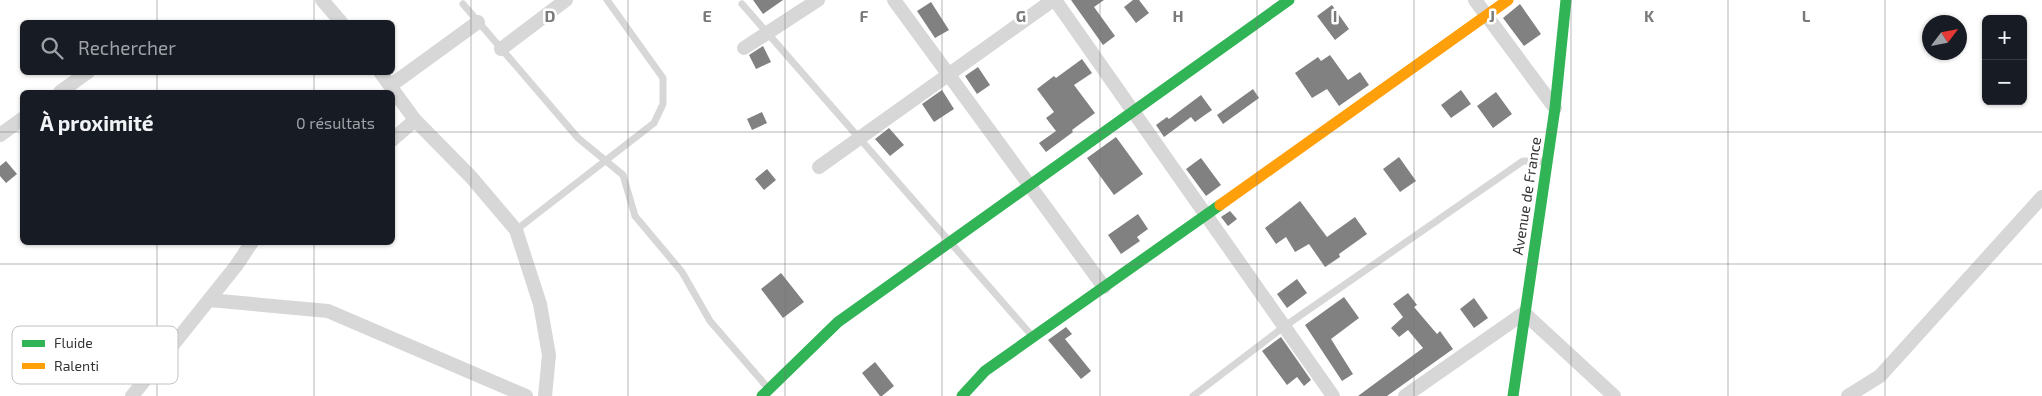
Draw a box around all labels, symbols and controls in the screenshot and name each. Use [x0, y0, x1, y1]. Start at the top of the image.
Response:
text: D [545, 6, 556, 25]
text: E [702, 6, 712, 25]
text: F [860, 6, 869, 25]
text: G [1016, 6, 1026, 25]
text: H [1172, 6, 1184, 25]
text: I [1333, 6, 1337, 25]
text: J [1489, 6, 1495, 25]
text: K [1644, 6, 1655, 25]
text: L [1802, 6, 1811, 25]
north arrow [1922, 15, 1967, 60]
map controls [1982, 15, 2027, 105]
button: + [1982, 15, 2027, 60]
search box [20, 20, 395, 75]
icon: search [38, 34, 66, 62]
text: Rechercher [78, 36, 176, 59]
button: − [1982, 60, 2027, 105]
text: À proximité [40, 110, 154, 135]
text: 0 résultats [296, 113, 375, 132]
street label: Avenue de France [1508, 135, 1544, 256]
legend [12, 326, 178, 384]
text: Fluide [54, 334, 93, 351]
text: Ralenti [54, 357, 99, 374]

